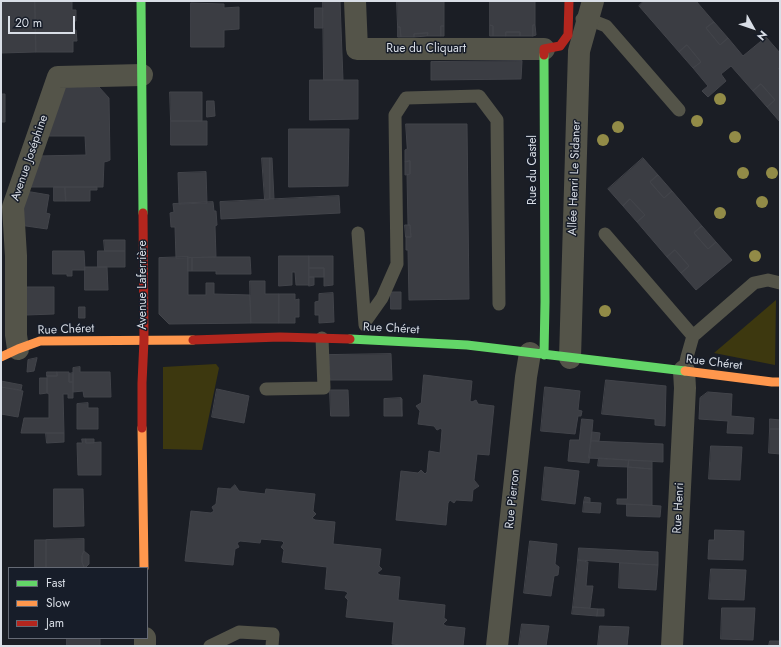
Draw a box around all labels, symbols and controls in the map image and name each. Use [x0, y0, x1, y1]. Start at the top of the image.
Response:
scale bar [10, 8, 77, 34]
north arrow [733, 8, 773, 48]
text: 20 m [15, 14, 42, 32]
text: N [753, 27, 771, 44]
street label: Rue du Cliquart [386, 42, 466, 56]
street label: Avenue Joséphine [9, 113, 51, 203]
street label: Allée Henri Le Sidaner [566, 120, 584, 236]
street label: Rue du Castel [526, 135, 540, 205]
street label: Avenue Laferrière [136, 240, 150, 330]
street label: Rue Chéret [362, 320, 420, 338]
street label: Rue Chéret [38, 322, 94, 338]
street label: Rue Chéret [685, 352, 743, 374]
street label: Rue Pierron [503, 469, 523, 529]
street label: Rue Henri [670, 482, 688, 534]
legend [8, 567, 148, 639]
text: Fast [46, 574, 65, 592]
text: Slow [46, 594, 70, 612]
text: Jam [46, 614, 64, 632]

